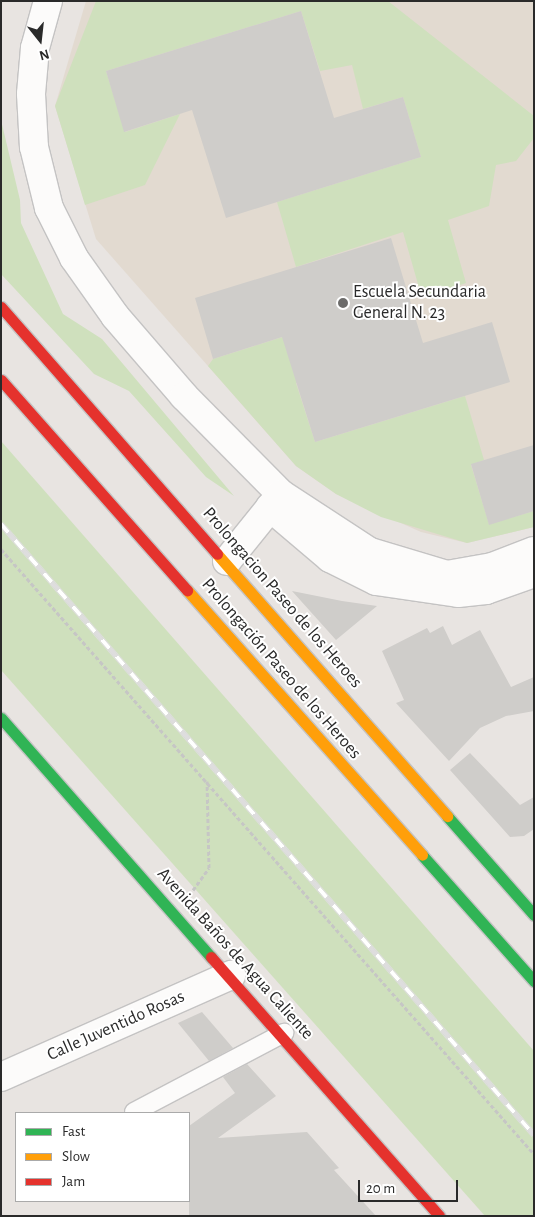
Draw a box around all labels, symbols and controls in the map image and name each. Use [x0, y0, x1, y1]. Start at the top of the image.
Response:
north arrow [15, 15, 65, 65]
text: N [38, 46, 51, 62]
place label: Escuela Secundaria General N. 23 [353, 282, 486, 324]
marker: Escuela Secundaria General N. 23 [337, 297, 349, 309]
street label: Prolongacion Paseo de los Heroes [198, 503, 366, 693]
street label: Prolongación Paseo de los Heroes [197, 574, 365, 764]
street label: Avenida Baños de Agua Caliente [152, 864, 318, 1044]
street label: Calle Juventido Rosas [44, 986, 188, 1066]
legend [15, 1112, 190, 1202]
text: Fast [62, 1124, 85, 1139]
text: Slow [62, 1149, 90, 1164]
scale bar [360, 1170, 460, 1202]
text: Jam [62, 1174, 85, 1189]
text: 20 m [366, 1181, 395, 1196]

